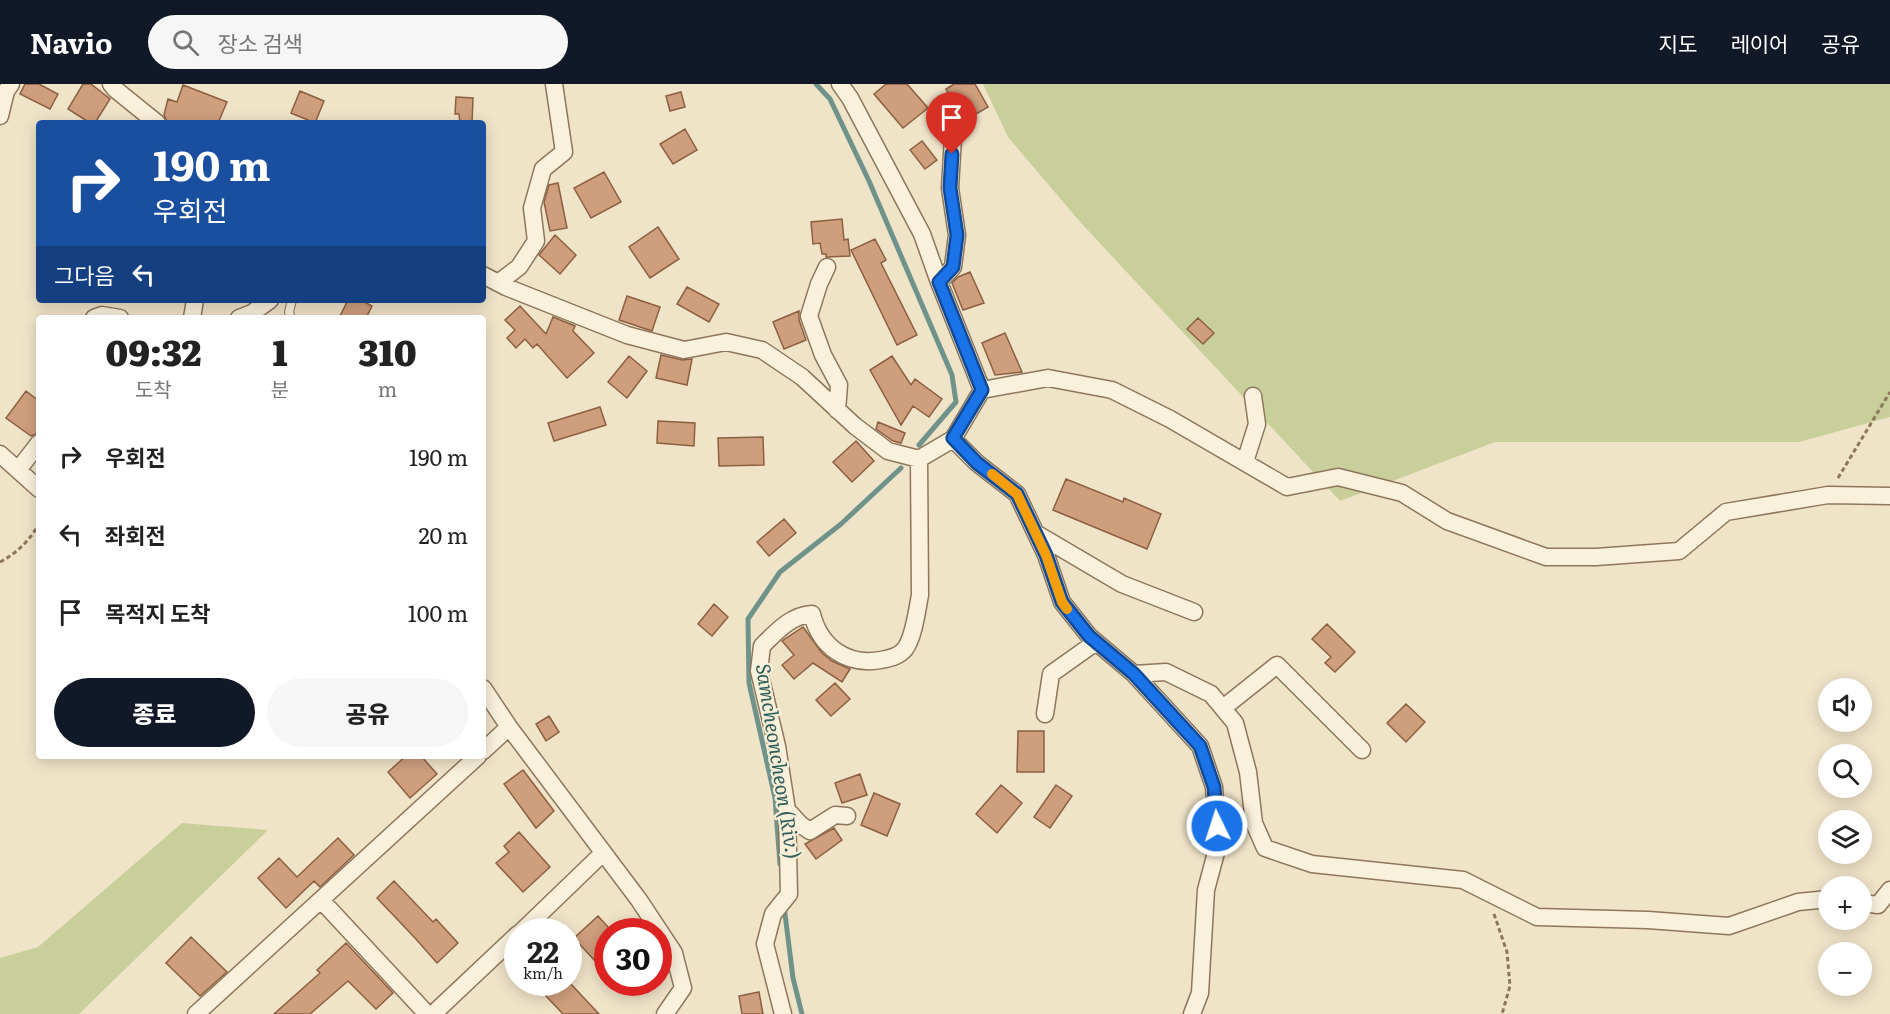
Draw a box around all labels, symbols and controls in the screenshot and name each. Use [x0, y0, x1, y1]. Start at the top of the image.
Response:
search box [148, 15, 568, 69]
text: Navio [30, 21, 112, 63]
icon: search [169, 26, 202, 59]
text: 장소 검색 [217, 26, 303, 59]
text: 지도 [1659, 27, 1697, 58]
text: 레이어 [1730, 27, 1788, 58]
text: 공유 [1821, 27, 1860, 58]
pin [926, 92, 977, 154]
icon: arrive [935, 101, 968, 134]
text: 190 m [153, 132, 271, 194]
icon: right [54, 144, 132, 222]
text: 우회전 [153, 189, 228, 229]
text: 그다음 [54, 258, 115, 291]
icon: left [127, 258, 160, 291]
text: 09:32 [105, 324, 202, 377]
text: 1 [272, 324, 288, 377]
text: 310 [358, 324, 417, 377]
text: 도착 [135, 373, 172, 403]
text: 분 [271, 373, 289, 403]
text: m [378, 373, 397, 403]
icon: right [54, 440, 87, 473]
text: 우회전 [105, 440, 166, 473]
text: 190 m [409, 440, 468, 473]
icon: left [54, 518, 87, 551]
text: 좌회전 [105, 518, 166, 551]
text: 20 m [418, 518, 468, 551]
icon: arrive [54, 596, 87, 629]
text: 목적지 도착 [105, 596, 211, 629]
text: 100 m [408, 596, 468, 629]
water label: Samcheoncheon (Riv.) [750, 661, 810, 861]
button: 종료 [54, 678, 255, 747]
button: 공유 [267, 678, 468, 747]
map controls [1818, 678, 1872, 996]
button: sound [1818, 678, 1872, 732]
button: search [1818, 744, 1872, 798]
position arrow [1185, 794, 1249, 858]
button: layers [1818, 810, 1872, 864]
button: + [1818, 876, 1872, 930]
speed limit sign: 30 [594, 918, 672, 996]
text: 22 [527, 928, 559, 972]
button: − [1818, 942, 1872, 996]
text: km/h [523, 961, 563, 984]

